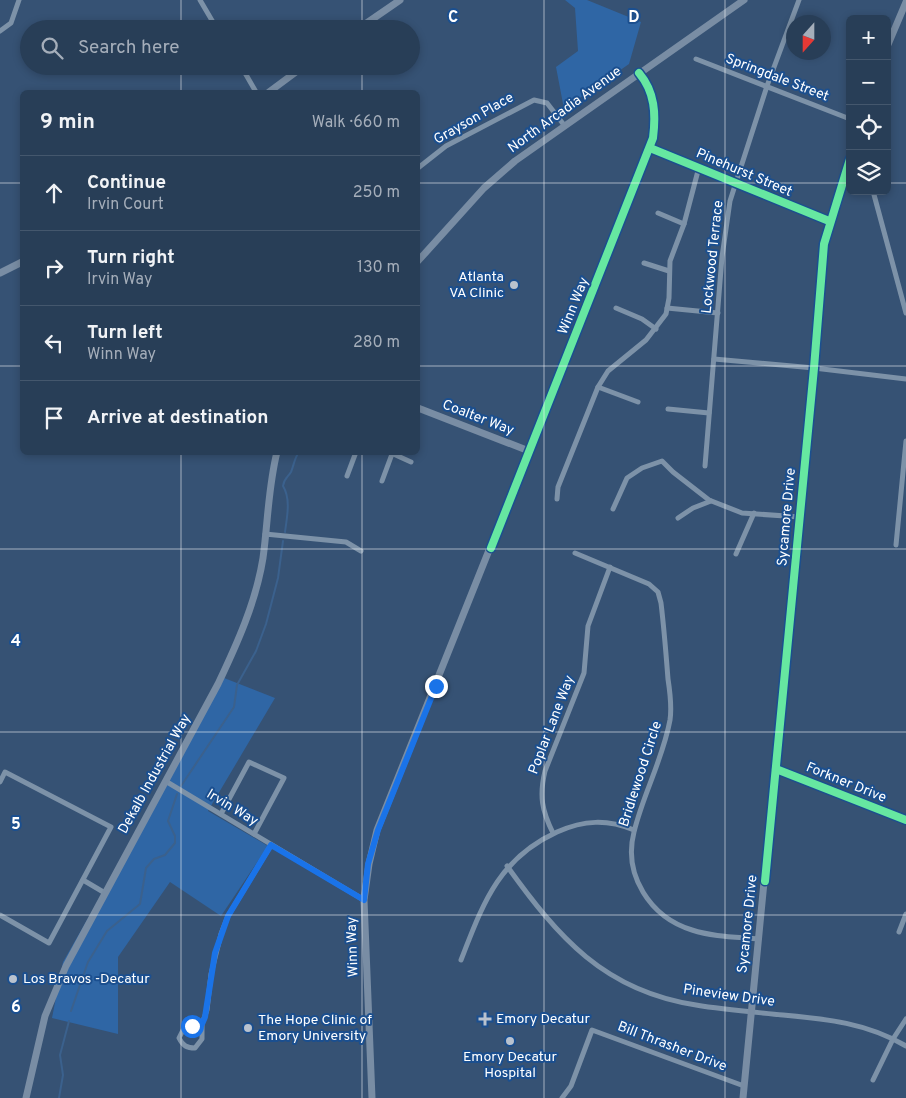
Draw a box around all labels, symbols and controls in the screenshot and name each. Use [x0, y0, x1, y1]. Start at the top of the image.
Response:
text: C [448, 8, 458, 28]
text: D [628, 8, 640, 28]
north arrow [786, 15, 831, 60]
map controls [846, 15, 891, 195]
button: + [846, 15, 891, 60]
search box [20, 20, 420, 75]
icon: search [38, 34, 66, 62]
text: Search here [78, 36, 180, 60]
street label: Springdale Street [723, 50, 831, 106]
button: − [846, 60, 891, 105]
street label: North Arcadia Avenue [505, 63, 625, 157]
street label: Grayson Place [431, 89, 517, 149]
button: locate [846, 105, 891, 150]
text: 9 min [40, 109, 95, 136]
text: Walk · 660 m [312, 113, 400, 133]
street label: Pinehurst Street [693, 145, 795, 201]
button: layers [846, 150, 891, 195]
text: Continue [87, 171, 166, 195]
icon: ahead [40, 179, 68, 207]
text: 250 m [353, 183, 400, 203]
text: Irvin Court [87, 195, 164, 215]
street label: Lockwood Terrace [699, 199, 727, 315]
text: Turn right [87, 246, 175, 270]
icon: right [40, 254, 68, 282]
text: 130 m [357, 258, 400, 278]
place label: Atlanta VA Clinic [449, 269, 504, 302]
text: Irvin Way [87, 270, 152, 290]
street label: Winn Way [555, 275, 593, 337]
marker: Atlanta VA Clinic [508, 279, 520, 291]
text: Turn left [87, 321, 163, 345]
icon: left [40, 329, 68, 357]
text: 280 m [353, 333, 400, 353]
text: Winn Way [87, 345, 156, 365]
street label: Coalter Way [440, 397, 516, 439]
icon: arrive [40, 404, 68, 432]
text: Arrive at destination [87, 406, 268, 430]
street label: Sycamore Drive [774, 467, 800, 567]
text: 4 [11, 632, 21, 652]
street label: Poplar Lane Way [525, 673, 579, 777]
route end [425, 675, 448, 698]
street label: Dekalb Industrial Way [115, 711, 195, 837]
street label: Bridlewood Circle [616, 719, 666, 829]
street label: Forkner Drive [803, 759, 889, 807]
street label: Irvin Way [203, 786, 261, 830]
text: 5 [11, 815, 21, 835]
street label: Sycamore Drive [734, 874, 762, 974]
street label: Winn Way [343, 917, 363, 977]
place label: Los Bravos -Decatur [23, 971, 150, 988]
marker: Los Bravos -Decatur [7, 973, 19, 985]
street label: Pineview Drive [682, 981, 776, 1011]
text: 6 [11, 998, 21, 1018]
place label: Emory Decatur [496, 1011, 591, 1028]
place label: The Hope Clinic of Emory University [258, 1012, 372, 1045]
marker: Emory Decatur [478, 1012, 492, 1026]
route start [181, 1015, 204, 1038]
street label: Bill Thrasher Drive [615, 1018, 729, 1076]
marker: The Hope Clinic of Emory University [242, 1022, 254, 1034]
marker: Emory Decatur Hospital [504, 1035, 516, 1047]
place label: Emory Decatur Hospital [463, 1049, 558, 1082]

